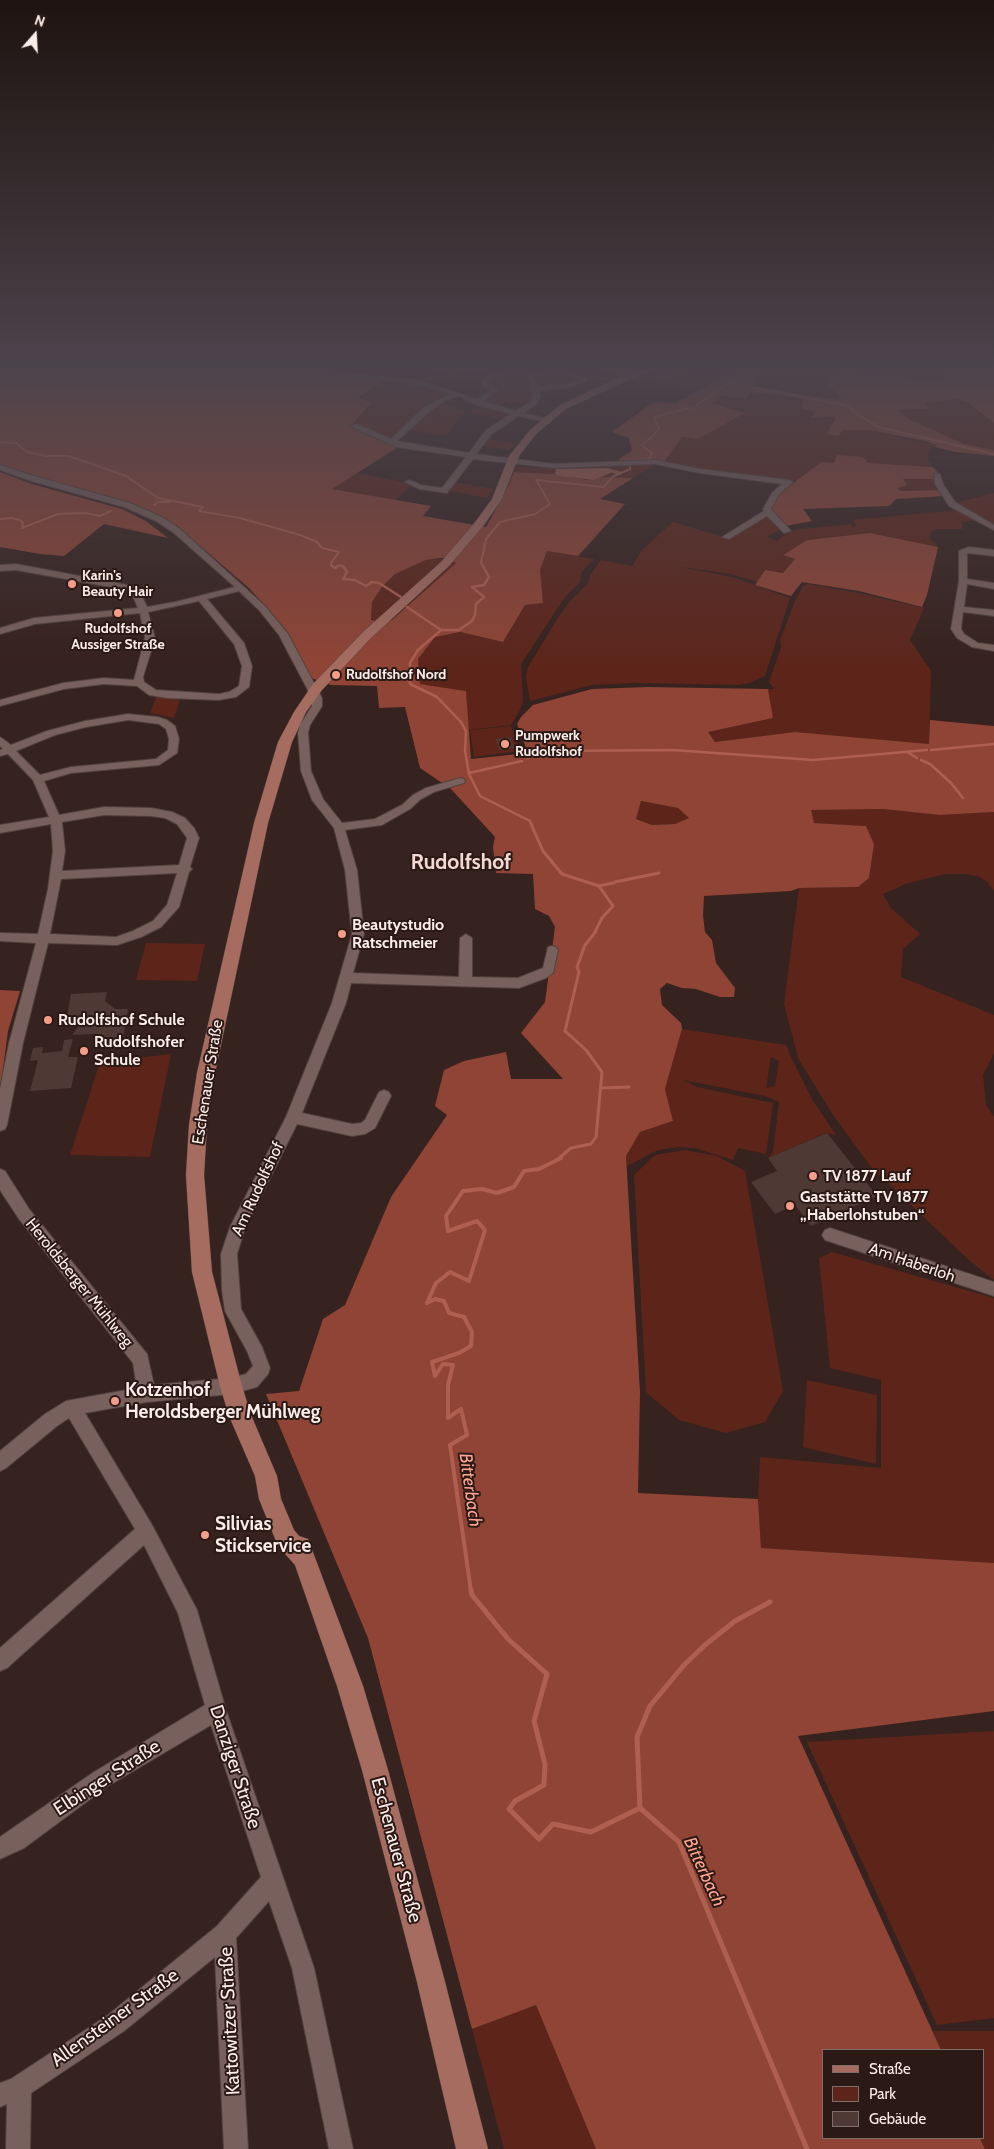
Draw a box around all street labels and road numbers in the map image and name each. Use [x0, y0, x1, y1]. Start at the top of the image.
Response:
street label: Eschenauer Straße [189, 1018, 227, 1146]
street label: Am Rudolfshof [228, 1139, 288, 1239]
street label: Heroldsberger Mühlweg [21, 1215, 137, 1351]
street label: Am Haberloh [867, 1239, 957, 1287]
street label: Danziger Straße [204, 1702, 266, 1832]
street label: Elbinger Straße [49, 1735, 165, 1821]
street label: Eschenauer Straße [366, 1775, 426, 1925]
street label: Kattowitzer Straße [215, 1946, 245, 2096]
street label: Allensteiner Straße [47, 1964, 183, 2072]

